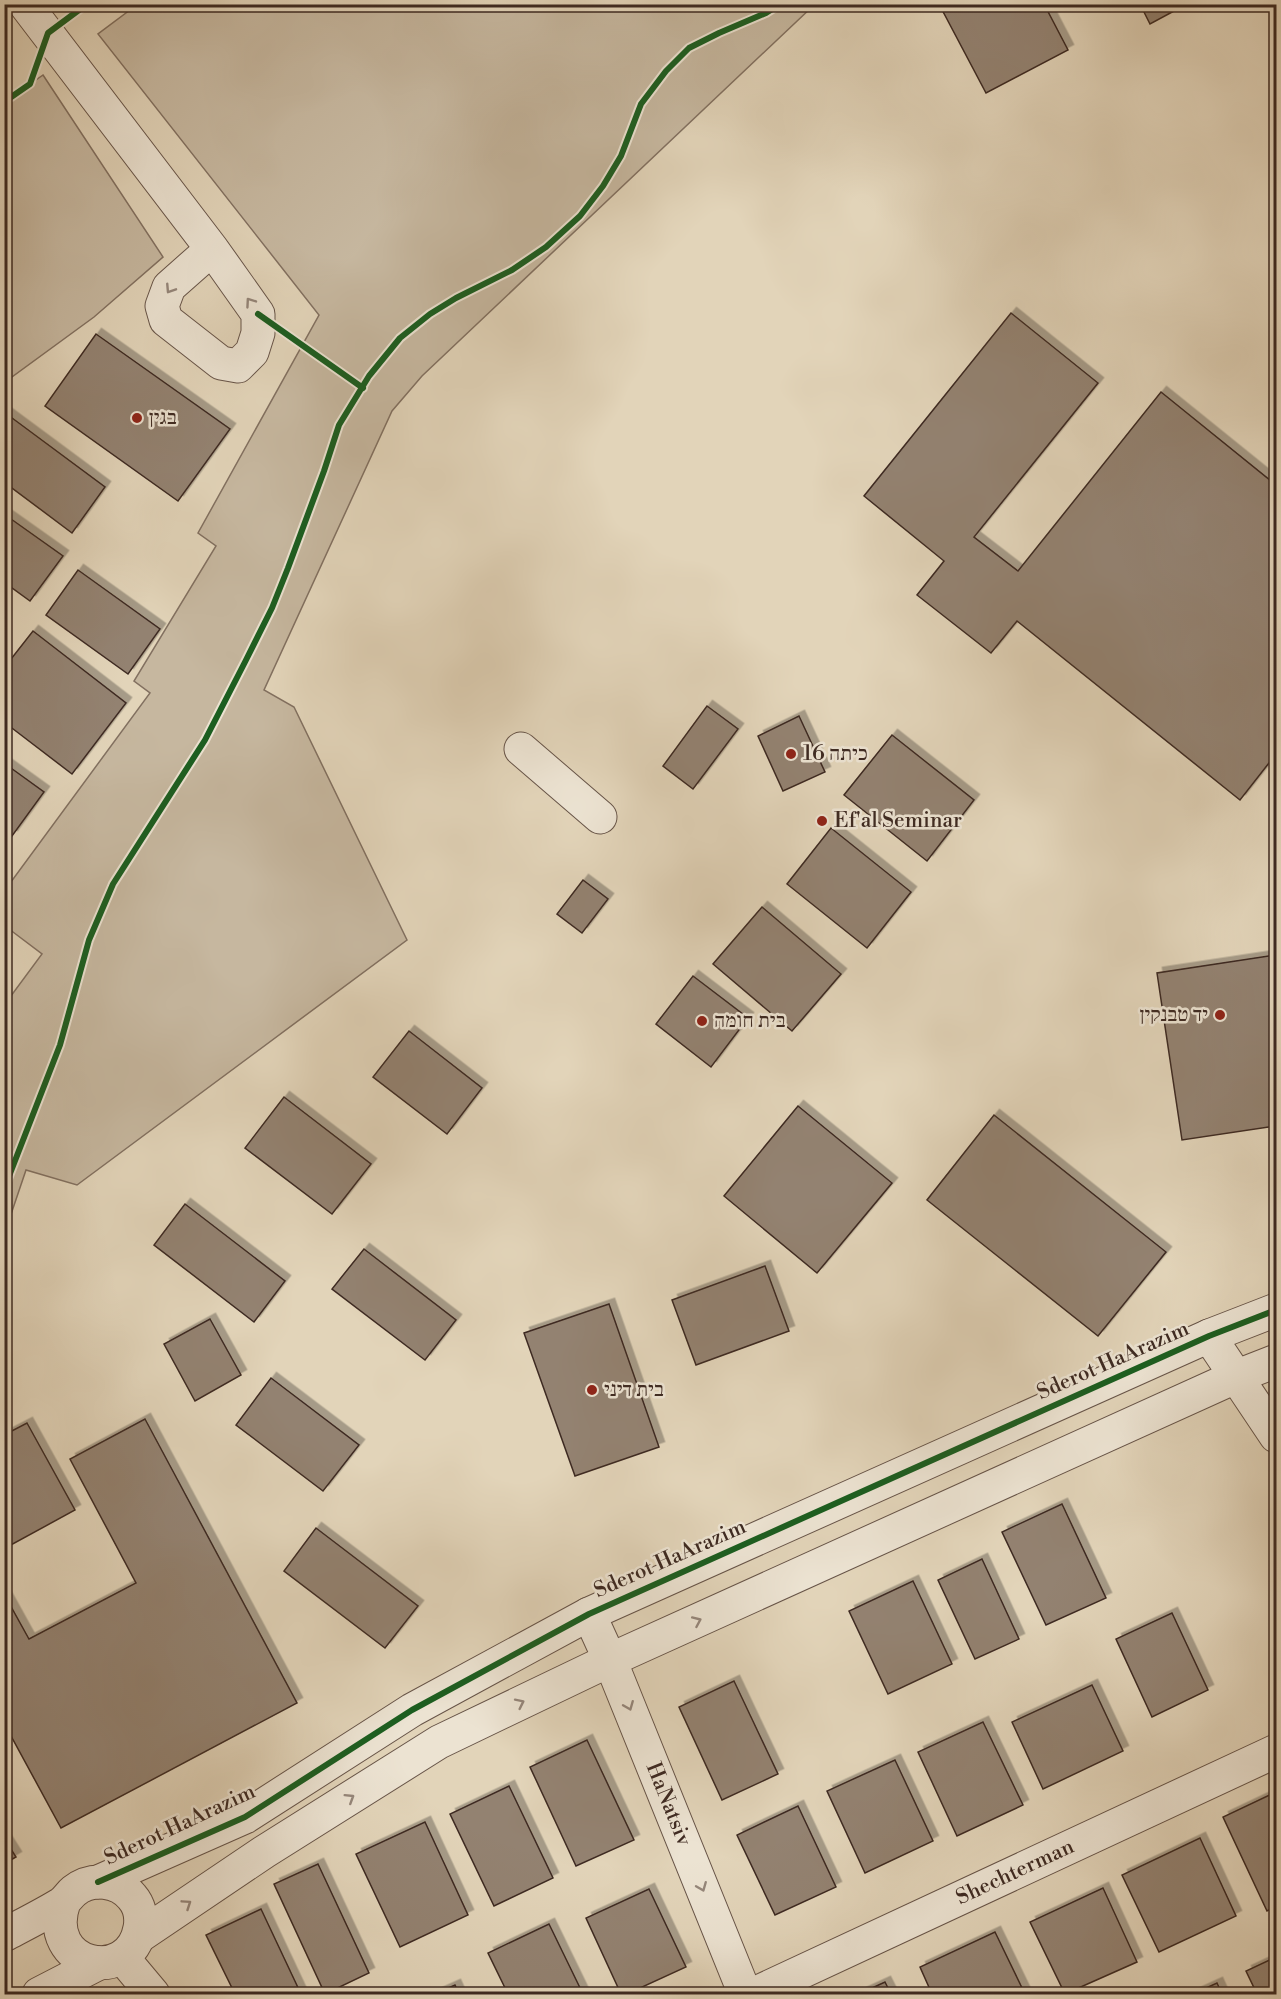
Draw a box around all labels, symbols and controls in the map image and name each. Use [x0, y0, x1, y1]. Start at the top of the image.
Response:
one-way arrow [167, 283, 178, 294]
one-way arrow [246, 297, 257, 308]
place label: בגין [149, 405, 177, 431]
marker: בגין [130, 411, 144, 425]
place label: כיתה 16 [803, 741, 868, 767]
marker: כיתה 16 [784, 747, 798, 761]
place label: Ef'al Seminar [834, 808, 962, 834]
marker: Ef'al Seminar [815, 814, 829, 828]
place label: יד טבנקין [1140, 1002, 1208, 1028]
place label: בית חומה [714, 1008, 786, 1034]
marker: יד טבנקין [1213, 1008, 1227, 1022]
marker: בית חומה [695, 1014, 709, 1028]
street label: Sderot HaArazim [1033, 1316, 1193, 1406]
place label: בית דיני [604, 1377, 664, 1403]
marker: בית דיני [585, 1383, 599, 1397]
street label: Sderot HaArazim [590, 1514, 750, 1604]
one-way arrow [690, 1616, 701, 1628]
one-way arrow [513, 1699, 524, 1711]
one-way arrow [622, 1700, 634, 1711]
street label: HaNatsiv [640, 1759, 697, 1850]
street label: Sderot HaArazim [100, 1779, 260, 1871]
one-way arrow [343, 1794, 354, 1805]
street label: Shechterman [952, 1834, 1079, 1911]
one-way arrow [694, 1881, 707, 1892]
one-way arrow [180, 1901, 191, 1912]

